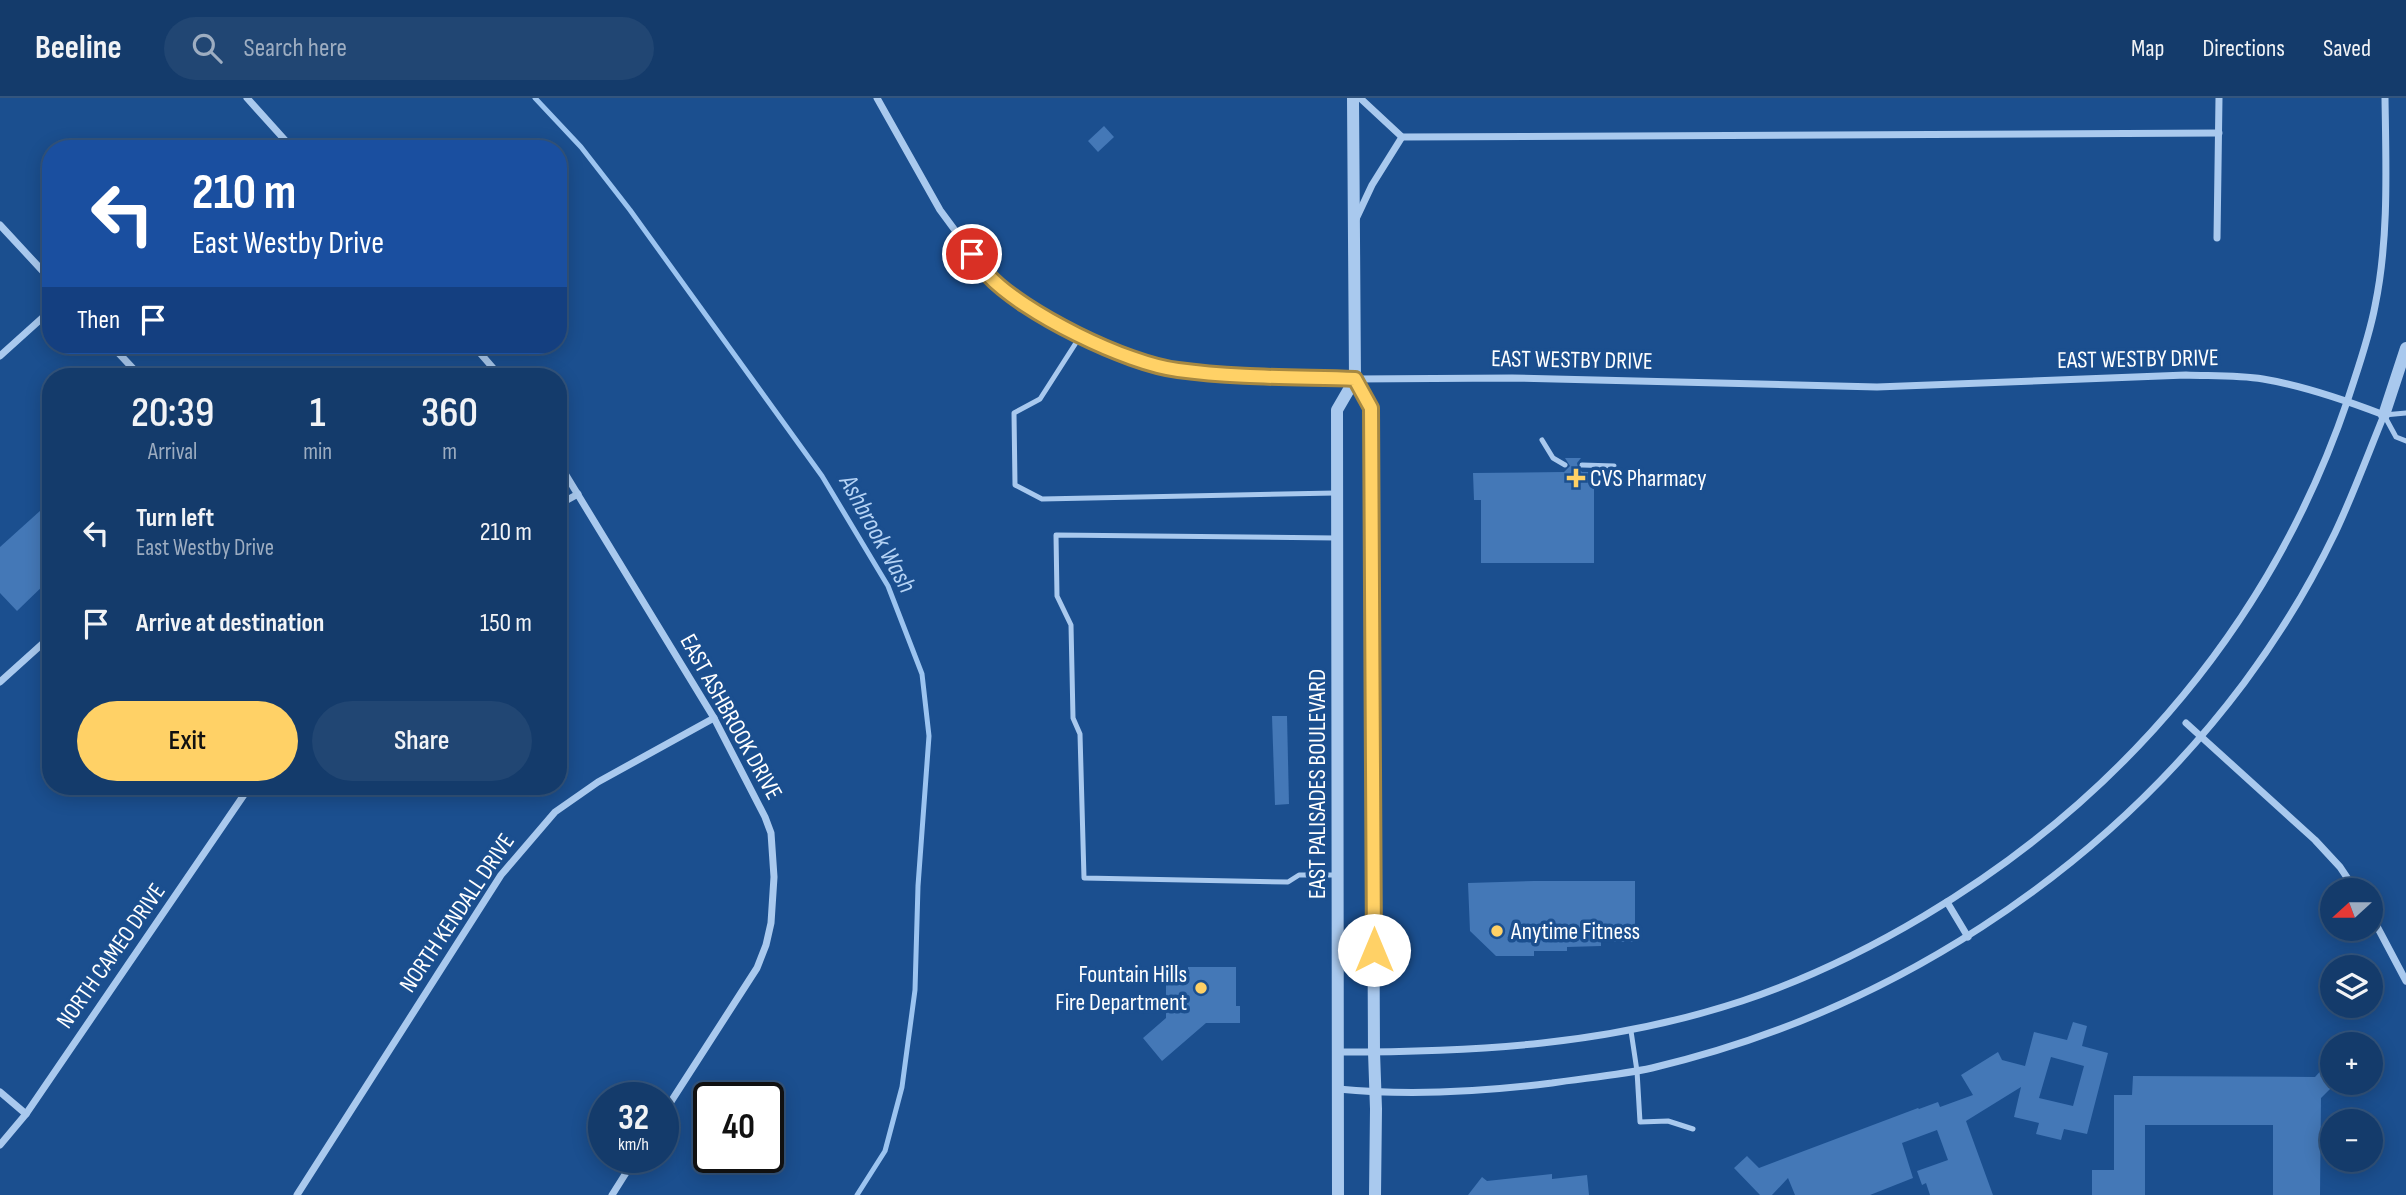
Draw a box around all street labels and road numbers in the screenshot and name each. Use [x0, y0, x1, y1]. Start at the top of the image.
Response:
street label: EAST WESTBY DRIVE [2057, 343, 2219, 375]
street label: EAST WESTBY DRIVE [1491, 344, 1653, 376]
street label: EAST ASHBROOK DRIVE [674, 629, 788, 805]
street label: EAST PALISADES BOULEVARD [1303, 669, 1332, 899]
street label: NORTH KENDALL DRIVE [393, 828, 521, 998]
street label: NORTH CAMEO DRIVE [50, 878, 172, 1034]

